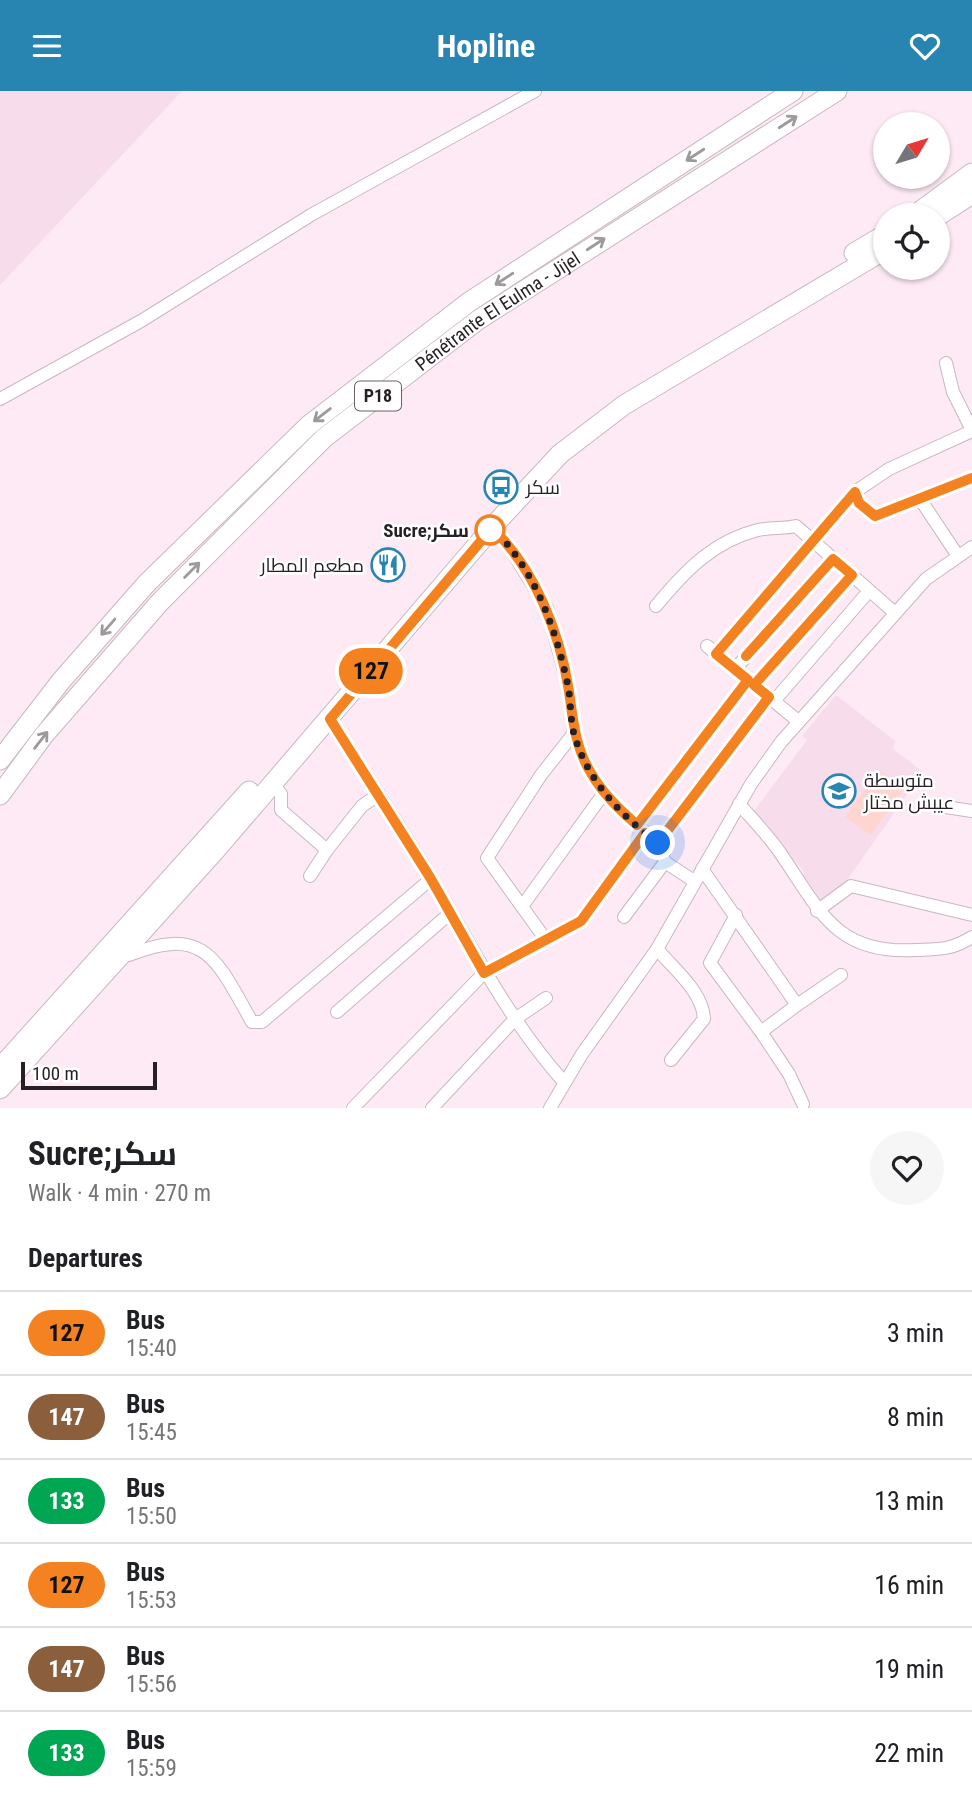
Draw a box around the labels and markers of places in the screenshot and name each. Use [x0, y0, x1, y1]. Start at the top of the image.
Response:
bus stop icon: سكر [482, 468, 520, 506]
place label: سكر [525, 476, 560, 499]
marker: Sucre;سكر [475, 515, 505, 545]
place label: Sucre;سكر [383, 519, 469, 542]
restaurant icon: مطعم المطار [369, 546, 407, 584]
place label: مطعم المطار [260, 554, 364, 579]
place label: متوسطة عيبش مختار [863, 769, 954, 814]
school or university icon: متوسطة عيبش مختار [820, 772, 858, 810]

